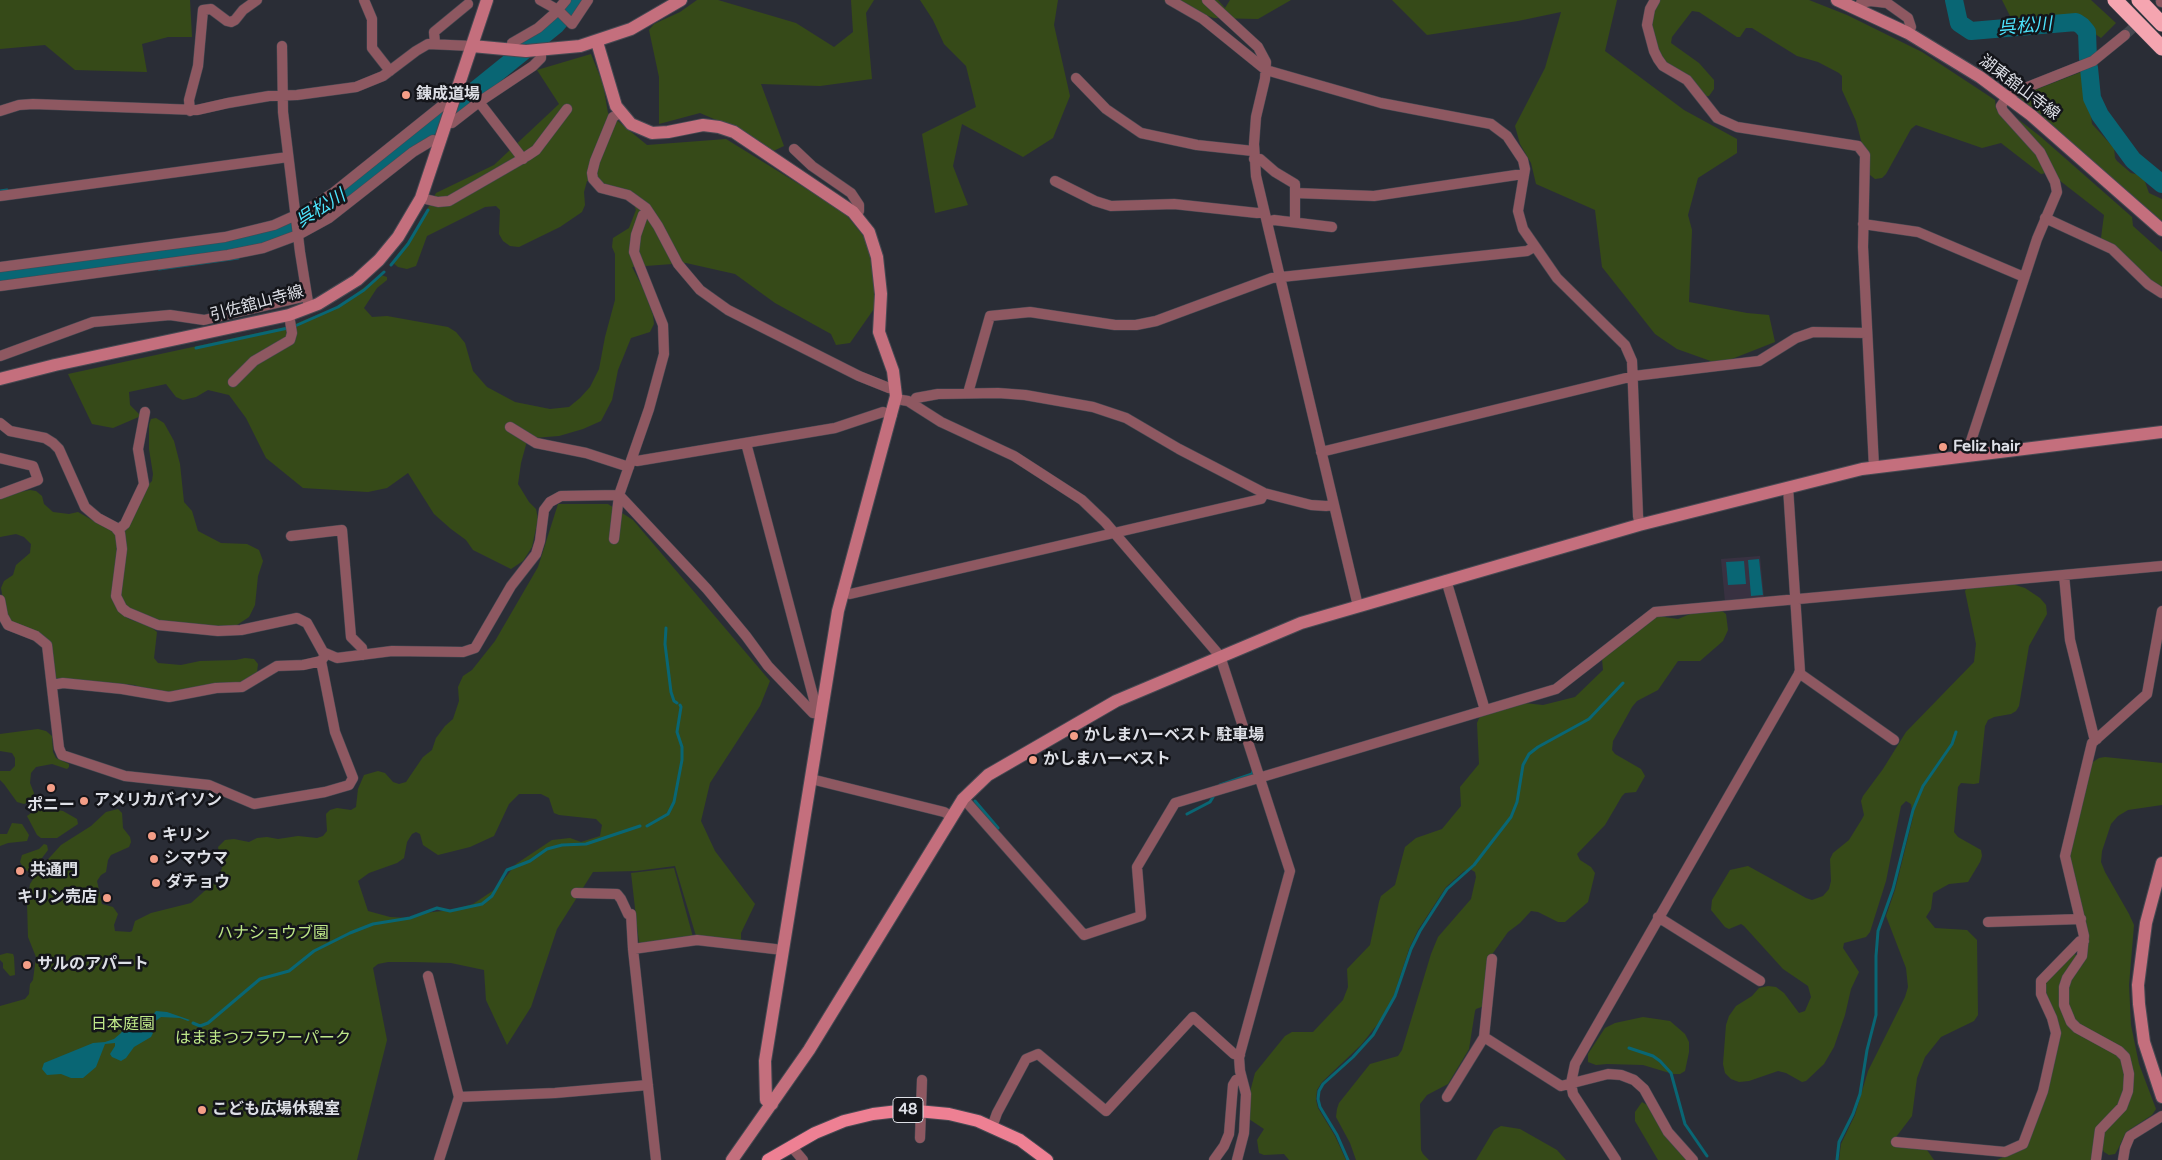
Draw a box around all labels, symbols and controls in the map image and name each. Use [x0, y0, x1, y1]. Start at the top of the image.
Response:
water label: 呉松川 [1997, 14, 2053, 40]
street label: 湖東舘山寺線 [1975, 51, 2063, 125]
place label: 錬成道場 [416, 85, 480, 105]
marker: 錬成道場 [400, 89, 412, 101]
water label: 呉松川 [292, 186, 350, 232]
street label: 引佐舘山寺線 [208, 282, 306, 326]
place label: Feliz hair [1953, 437, 2020, 457]
marker: Feliz hair [1937, 441, 1949, 453]
place label: かしまハーベスト 駐車場 [1084, 726, 1264, 746]
marker: かしまハーベスト 駐車場 [1068, 730, 1080, 742]
place label: かしまハーベスト [1043, 750, 1171, 770]
marker: かしまハーベスト [1027, 754, 1039, 766]
marker: ポニー [45, 782, 57, 794]
place label: アメリカバイソン [94, 791, 222, 811]
marker: アメリカバイソン [78, 795, 90, 807]
place label: ポニー [27, 796, 75, 816]
place label: キリン [162, 826, 210, 846]
marker: キリン [146, 830, 158, 842]
place label: シマウマ [164, 849, 228, 869]
marker: シマウマ [148, 853, 160, 865]
place label: 共通門 [30, 861, 78, 881]
marker: 共通門 [14, 865, 26, 877]
place label: ダチョウ [166, 873, 230, 893]
marker: ダチョウ [150, 877, 162, 889]
place label: キリン売店 [17, 888, 97, 908]
marker: キリン売店 [101, 892, 113, 904]
park label: ハナショウブ園 [217, 924, 329, 944]
place label: サルのアパート [37, 955, 149, 975]
marker: サルのアパート [21, 959, 33, 971]
park label: 日本庭園 [91, 1015, 155, 1035]
park label: はままつフラワーパーク [175, 1029, 351, 1049]
road number: 48 [893, 1098, 923, 1122]
place label: こども広場休憩室 [212, 1100, 340, 1120]
marker: こども広場休憩室 [196, 1104, 208, 1116]

